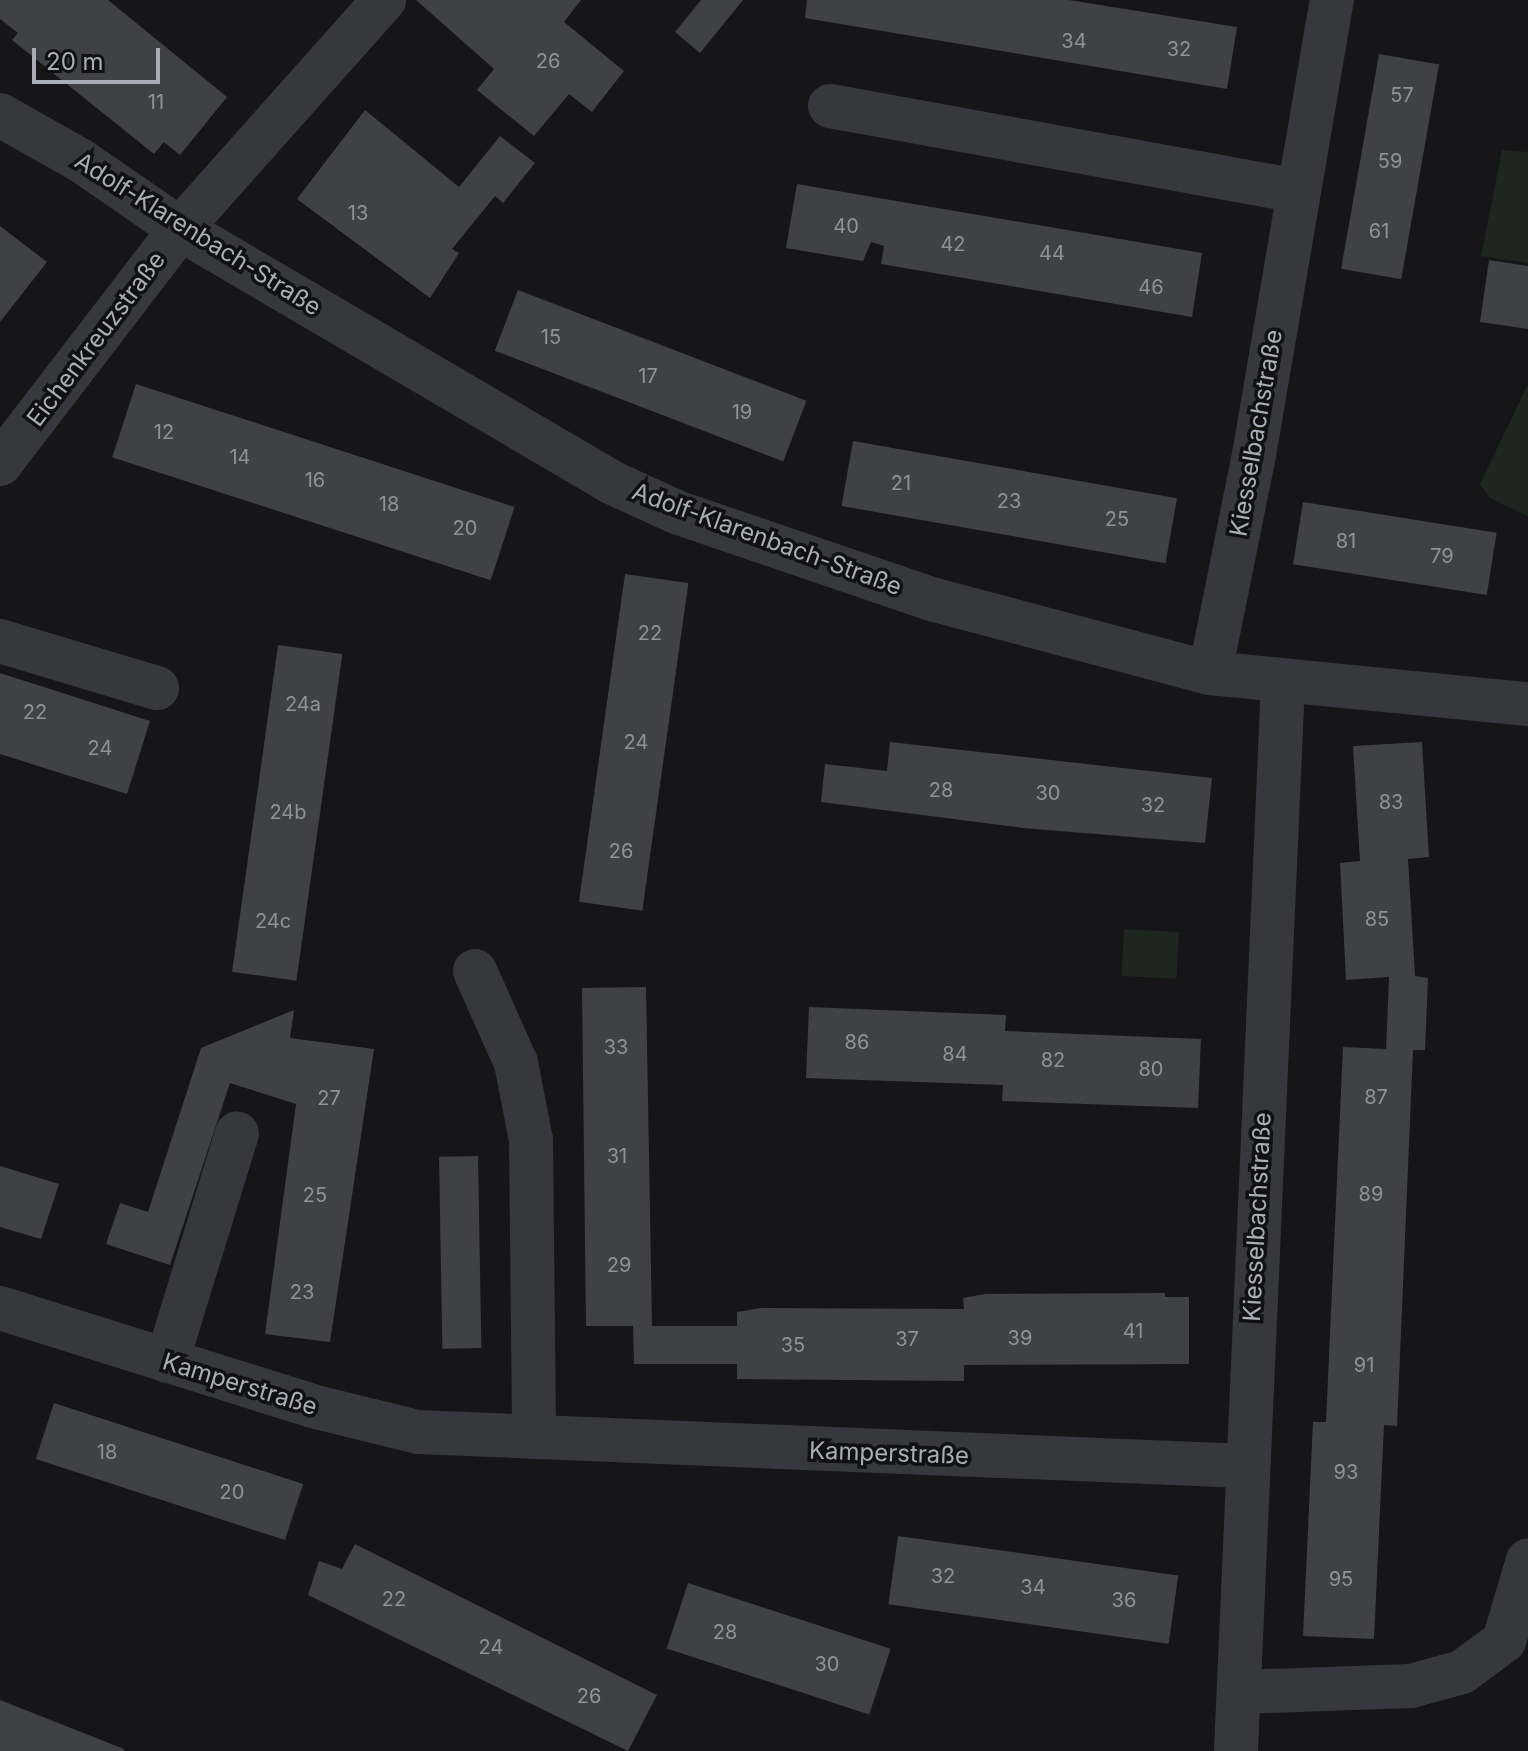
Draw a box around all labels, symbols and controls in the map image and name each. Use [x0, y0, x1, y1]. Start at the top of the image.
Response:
house number: 34 [1061, 29, 1087, 53]
scale bar [36, 32, 164, 82]
house number: 32 [1167, 37, 1191, 61]
text: 20 m [46, 47, 104, 76]
house number: 26 [536, 49, 560, 73]
house number: 57 [1390, 83, 1414, 107]
house number: 11 [148, 90, 164, 114]
street label: Adolf-Klarenbach-Straße [70, 146, 326, 322]
house number: 59 [1378, 149, 1402, 173]
house number: 13 [348, 201, 368, 225]
house number: 40 [833, 214, 859, 238]
house number: 61 [1369, 219, 1389, 243]
house number: 42 [940, 232, 966, 256]
house number: 44 [1039, 241, 1065, 265]
street label: Eichenkreuzstraße [21, 246, 171, 432]
house number: 46 [1138, 275, 1164, 299]
house number: 15 [541, 325, 561, 349]
street label: Kiesselbachstraße [1224, 327, 1288, 539]
house number: 17 [638, 364, 658, 388]
house number: 19 [732, 400, 752, 424]
house number: 12 [154, 420, 174, 444]
house number: 14 [229, 445, 251, 469]
house number: 16 [305, 468, 325, 492]
house number: 21 [891, 471, 911, 495]
street label: Adolf-Klarenbach-Straße [628, 477, 906, 601]
house number: 23 [997, 489, 1021, 513]
house number: 18 [379, 492, 399, 516]
house number: 25 [1105, 507, 1129, 531]
house number: 20 [453, 516, 477, 540]
house number: 81 [1336, 529, 1356, 553]
house number: 79 [1430, 544, 1454, 568]
house number: 22 [638, 621, 662, 645]
house number: 24a [285, 692, 321, 716]
house number: 22 [23, 700, 47, 724]
house number: 24 [624, 730, 648, 754]
house number: 24 [88, 736, 112, 760]
house number: 28 [929, 778, 953, 802]
house number: 30 [1036, 781, 1060, 805]
house number: 83 [1379, 790, 1403, 814]
house number: 32 [1141, 793, 1165, 817]
house number: 24b [269, 800, 307, 824]
house number: 26 [609, 839, 633, 863]
house number: 85 [1365, 907, 1389, 931]
house number: 24c [255, 909, 291, 933]
house number: 86 [845, 1030, 869, 1054]
house number: 33 [604, 1035, 628, 1059]
house number: 84 [942, 1042, 968, 1066]
house number: 82 [1041, 1048, 1065, 1072]
house number: 80 [1139, 1057, 1163, 1081]
house number: 87 [1364, 1085, 1388, 1109]
house number: 27 [317, 1086, 341, 1110]
street label: Kiesselbachstraße [1237, 1112, 1277, 1322]
house number: 31 [607, 1144, 627, 1168]
house number: 89 [1359, 1182, 1383, 1206]
house number: 25 [303, 1183, 327, 1207]
house number: 29 [607, 1253, 631, 1277]
house number: 23 [290, 1280, 314, 1304]
house number: 41 [1123, 1319, 1143, 1343]
house number: 39 [1008, 1326, 1032, 1350]
house number: 37 [895, 1327, 919, 1351]
house number: 35 [781, 1333, 805, 1357]
street label: Kamperstraße [159, 1347, 321, 1421]
house number: 91 [1354, 1353, 1374, 1377]
street label: Kamperstraße [808, 1436, 970, 1470]
house number: 18 [97, 1440, 117, 1464]
house number: 93 [1334, 1460, 1358, 1484]
house number: 20 [220, 1480, 244, 1504]
house number: 32 [931, 1564, 955, 1588]
house number: 95 [1329, 1567, 1353, 1591]
house number: 34 [1020, 1575, 1046, 1599]
house number: 22 [382, 1587, 406, 1611]
house number: 36 [1112, 1588, 1136, 1612]
house number: 28 [713, 1620, 737, 1644]
house number: 24 [479, 1635, 503, 1659]
house number: 30 [815, 1652, 839, 1676]
house number: 26 [577, 1684, 601, 1708]

